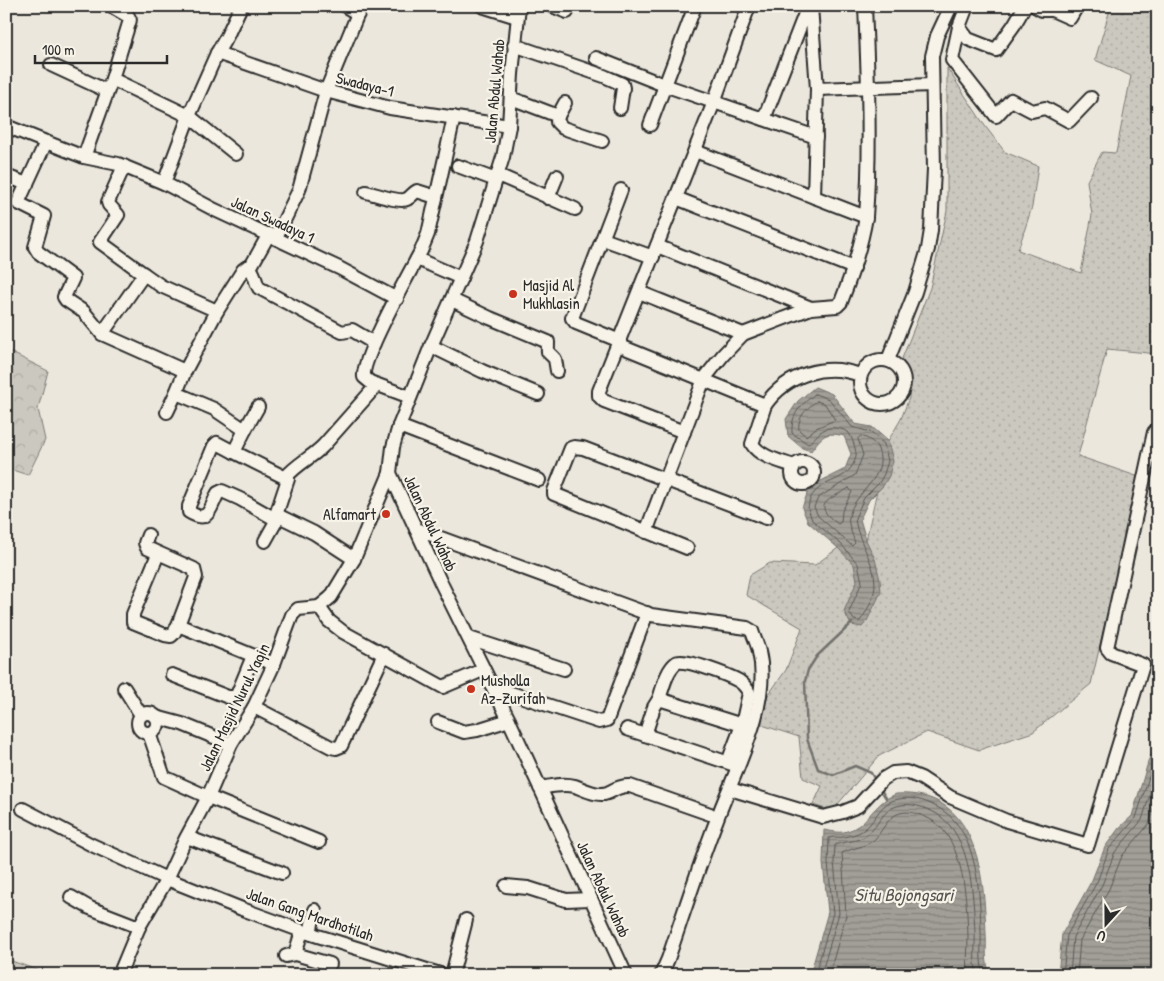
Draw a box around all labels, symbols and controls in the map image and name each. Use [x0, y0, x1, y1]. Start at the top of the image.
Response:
scale bar [35, 32, 168, 64]
street label: Jalan Abdul Wahab [478, 38, 510, 144]
text: 100 m [42, 39, 75, 60]
street label: Swadaya-1 [334, 66, 396, 102]
street label: Jalan Swadaya 1 [228, 190, 318, 248]
place label: Masjid Al Mukhlasin [523, 274, 580, 314]
marker: Masjid Al Mukhlasin [507, 288, 519, 300]
street label: Jalan Abdul Wahab [399, 471, 463, 575]
place label: Alfamart [323, 503, 376, 525]
marker: Alfamart [380, 508, 392, 520]
street label: Jalan Masjid Nurul Yaqin [193, 639, 275, 775]
place label: Musholla Az-Zurifah [481, 669, 545, 709]
marker: Musholla Az-Zurifah [465, 683, 477, 695]
street label: Jalan Abdul Wahab [572, 837, 636, 941]
street label: Jalan Gang Mardhotilah [243, 882, 377, 946]
water label: Situ Bojongsari [855, 882, 955, 907]
north arrow [1082, 898, 1132, 948]
text: U [1094, 926, 1108, 947]

